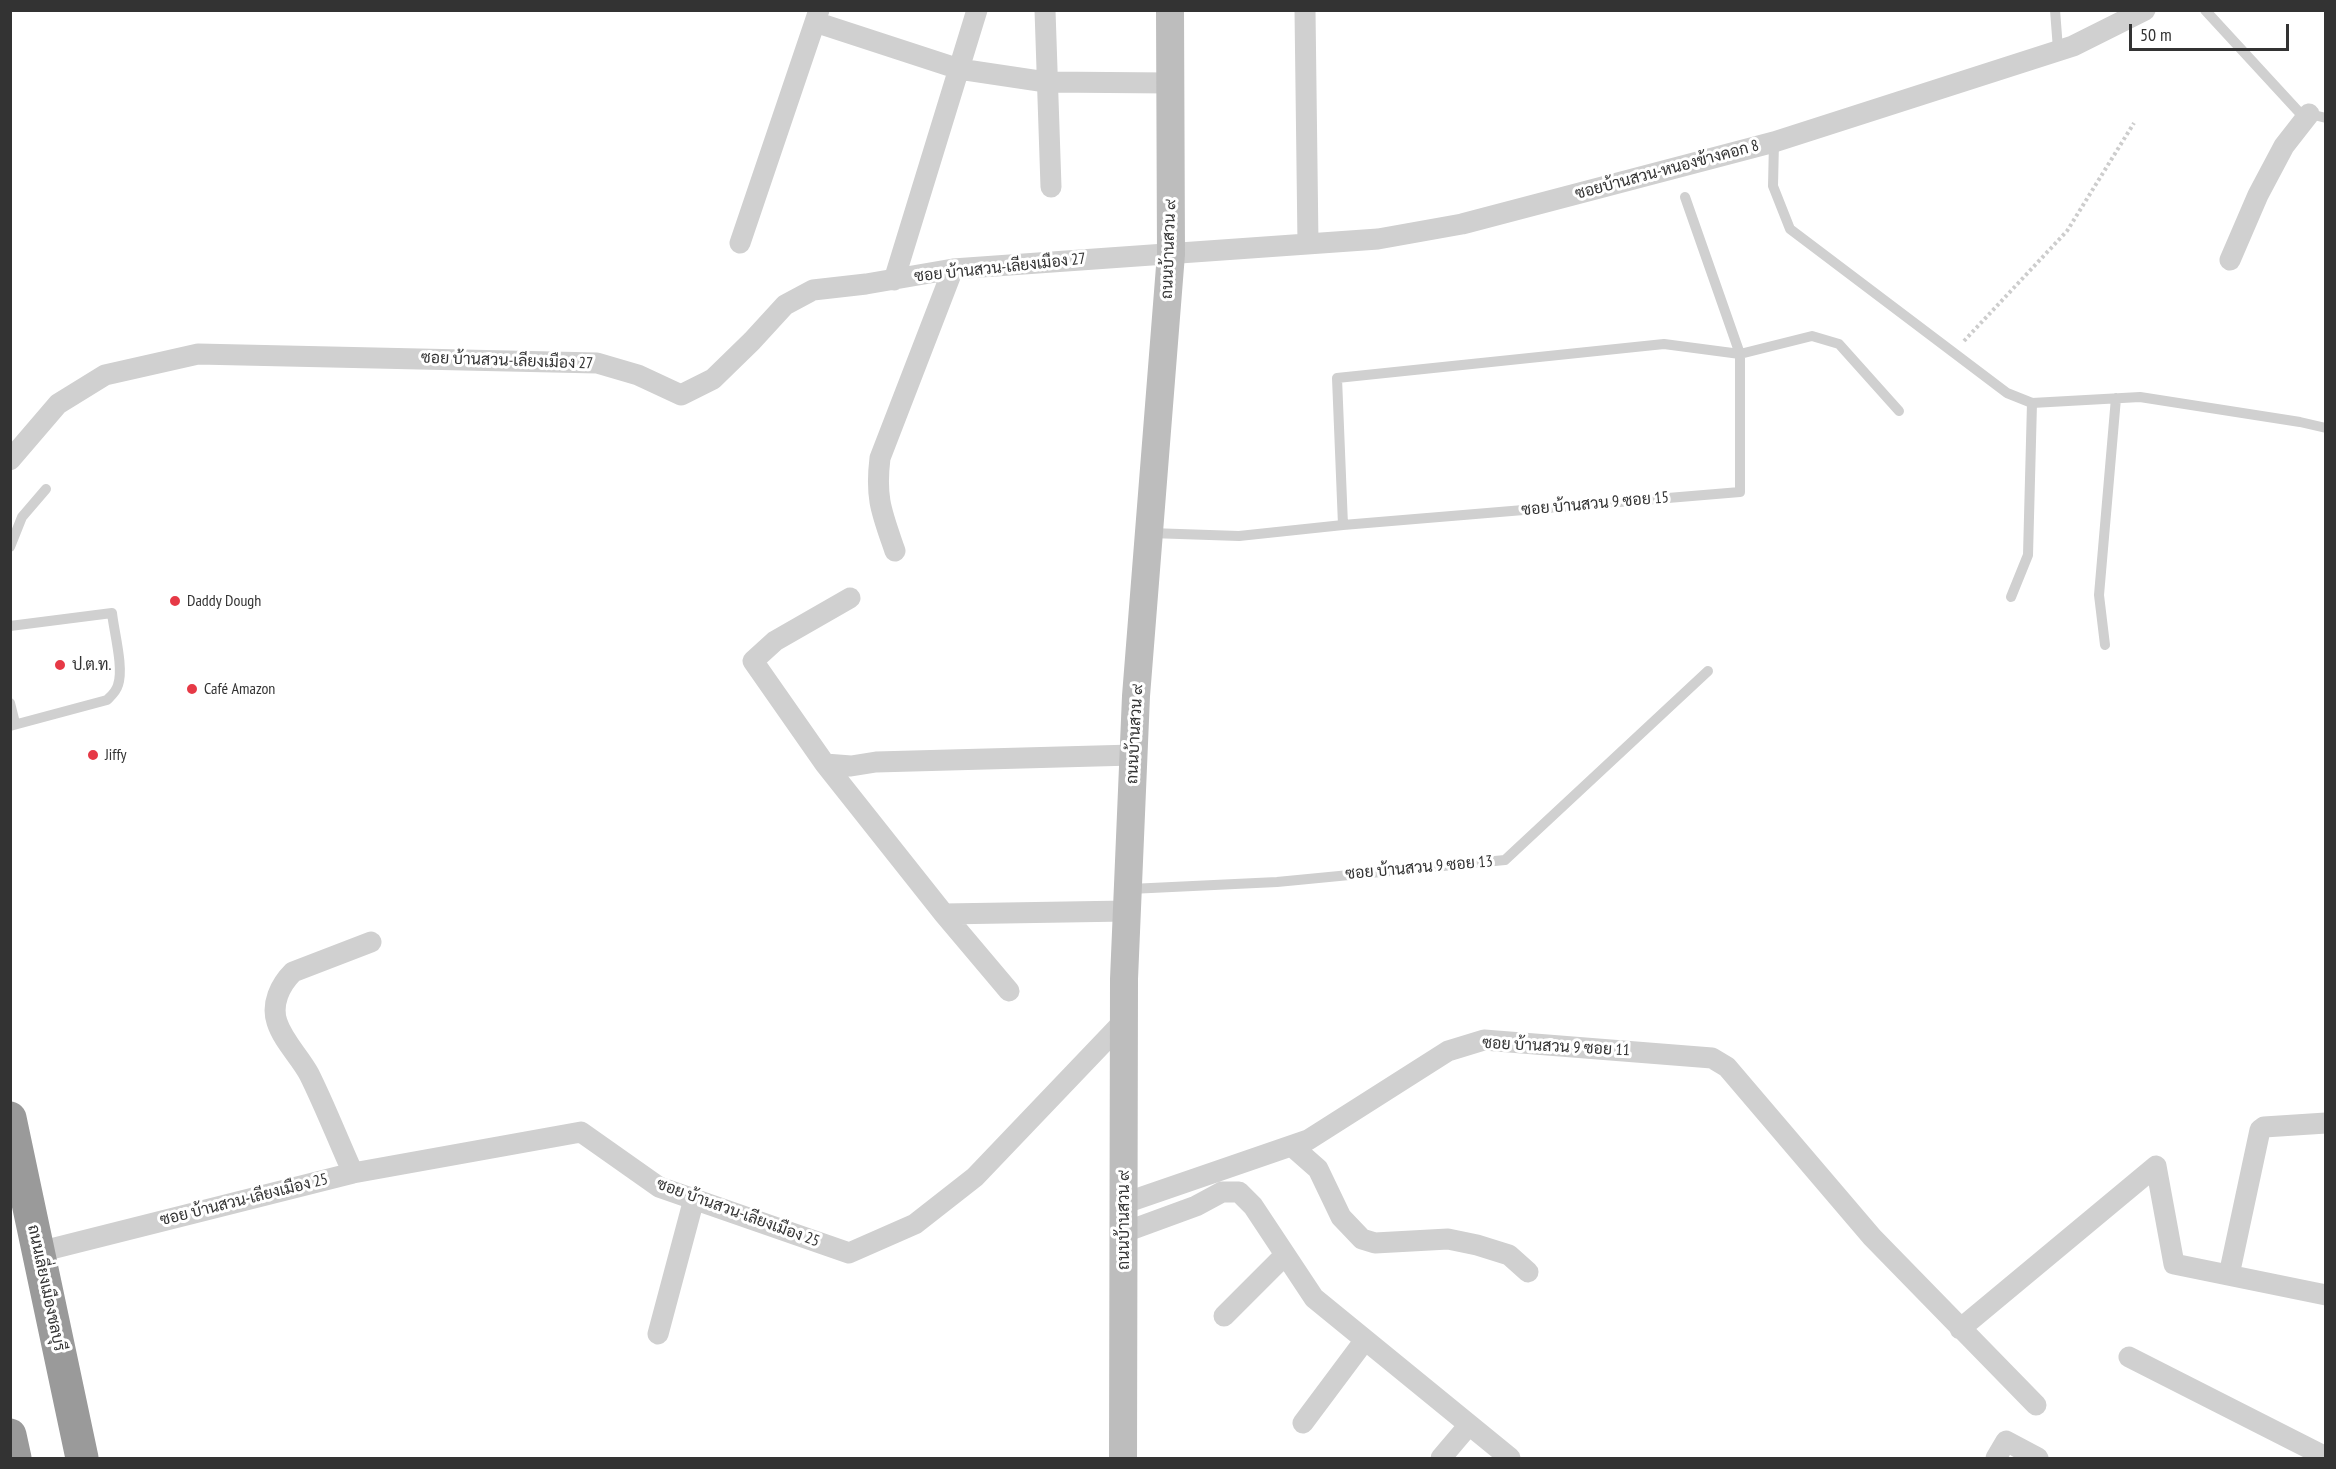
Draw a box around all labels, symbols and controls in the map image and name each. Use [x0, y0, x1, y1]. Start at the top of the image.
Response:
scale bar [2132, 12, 2292, 50]
text: 50 m [2140, 23, 2172, 46]
street label: ซอยบ้านสวน-หนองข้างคอก 8 [1573, 136, 1761, 204]
street label: ถนนบ้านสวน ๙ [1158, 199, 1180, 299]
street label: ซอย บ้านสวน-เลียงเมือง 27 [913, 249, 1087, 287]
street label: ซอย บ้านสวน-เลียงเมือง 27 [421, 348, 593, 374]
street label: ซอย บ้านสวน 9 ซอย 15 [1520, 488, 1670, 520]
place label: Daddy Dough [187, 591, 261, 611]
marker: Daddy Dough [168, 594, 182, 608]
place label: ป.ต.ท. [72, 655, 111, 675]
marker: ป.ต.ท. [53, 658, 67, 672]
place label: Café Amazon [204, 679, 275, 699]
marker: Café Amazon [185, 682, 199, 696]
street label: ถนนบ้านสวน ๙ [1123, 684, 1147, 784]
place label: Jiffy [105, 745, 127, 765]
marker: Jiffy [86, 748, 100, 762]
street label: ซอย บ้านสวน 9 ซอย 13 [1344, 852, 1494, 884]
street label: ซอย บ้านสวน 9 ซอย 11 [1482, 1034, 1630, 1060]
street label: ซอย บ้านสวน-เลียงเมือง 25 [158, 1170, 330, 1230]
street label: ถนนบ้านสวน ๙ [1114, 1170, 1134, 1270]
street label: ซอย บ้านสวน-เลียงเมือง 25 [654, 1175, 822, 1251]
street label: ถนนเลี่ยงเมืองชลบุรี [23, 1223, 69, 1353]

